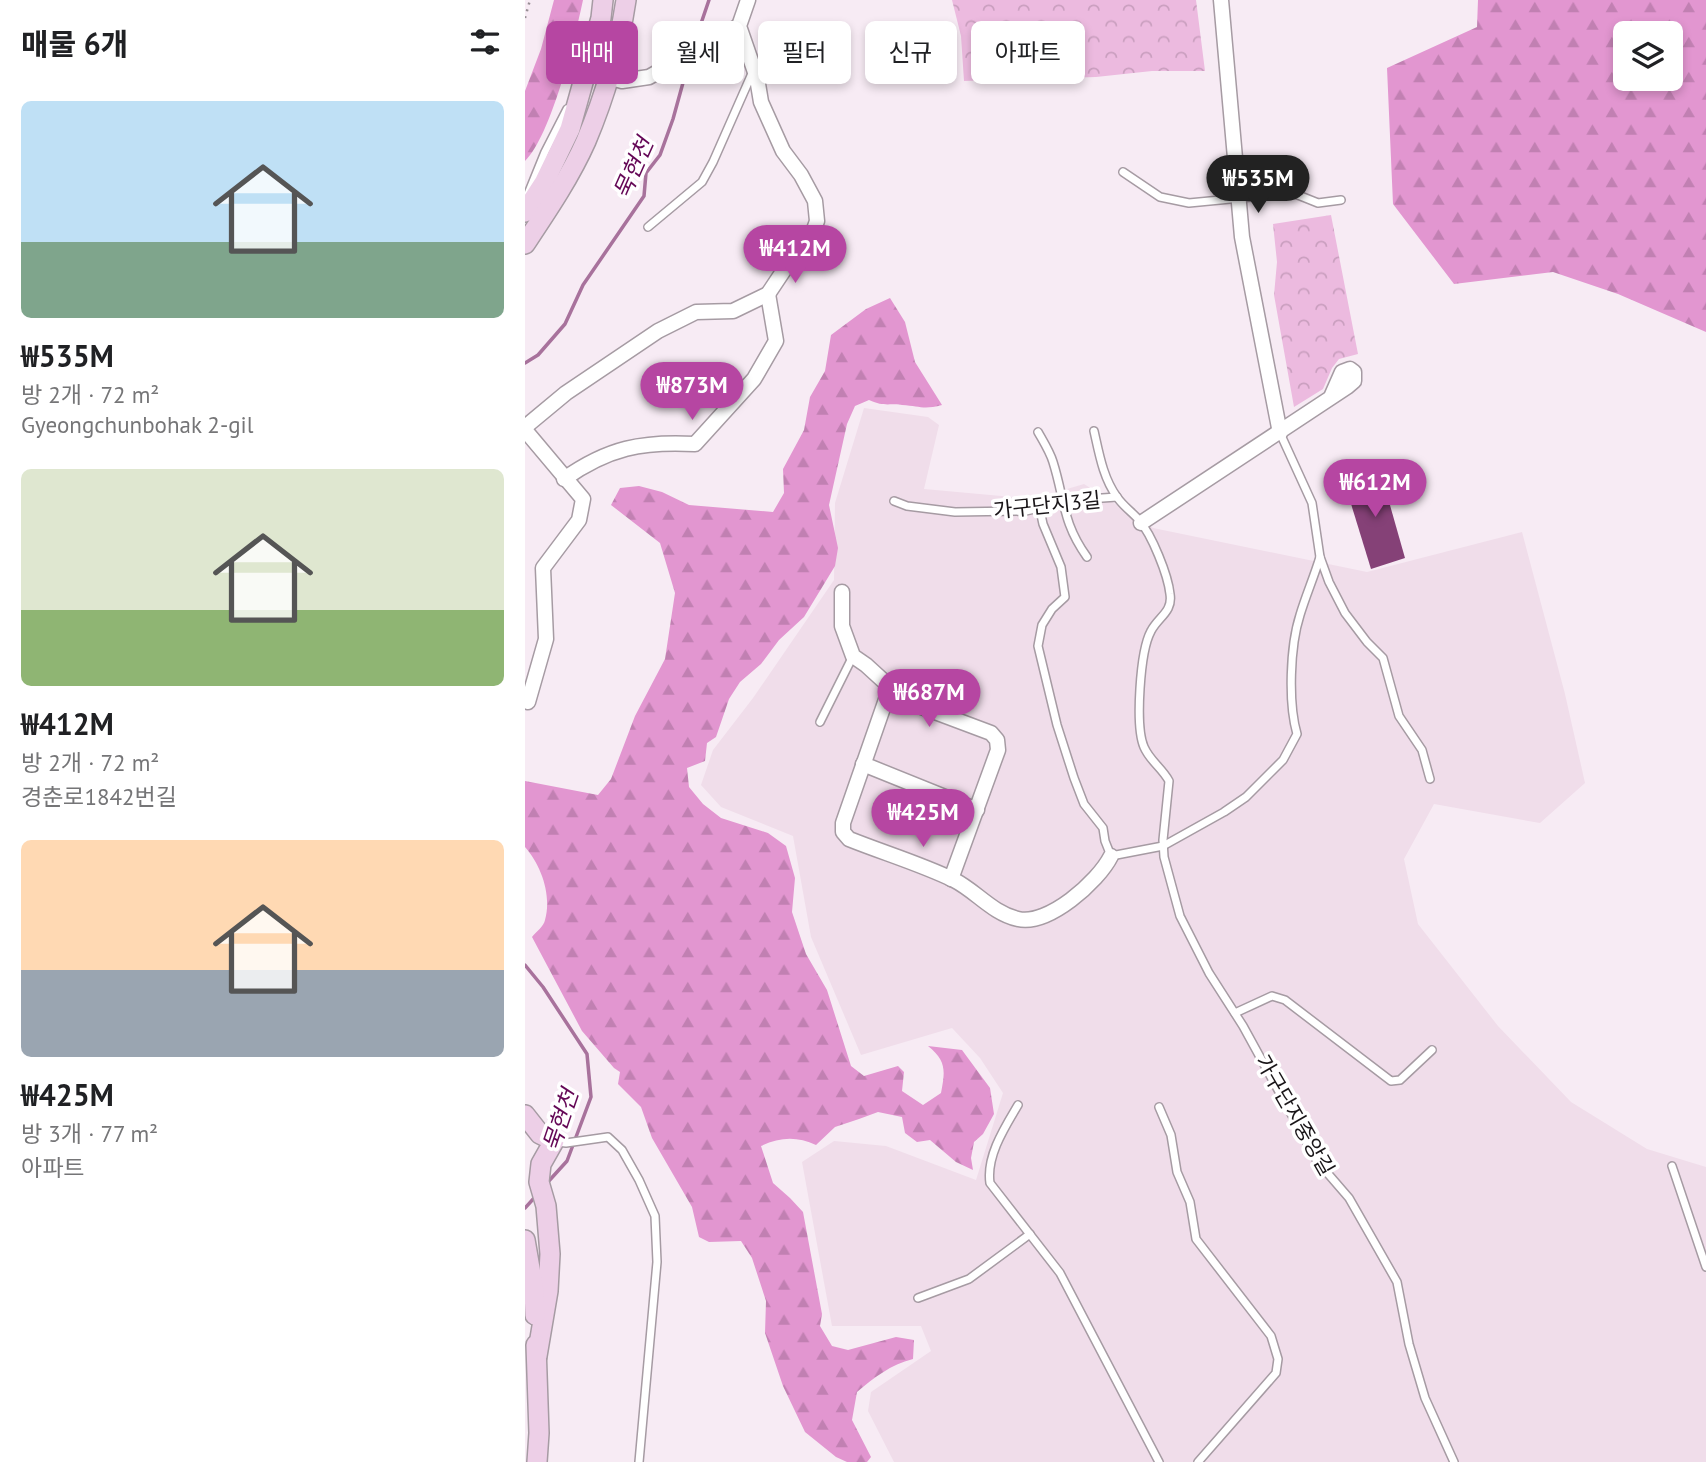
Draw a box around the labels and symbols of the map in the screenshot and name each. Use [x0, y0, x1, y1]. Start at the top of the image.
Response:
water label: 묵현천 [607, 131, 660, 203]
pin: ₩535M [1209, 156, 1307, 215]
pin: ₩412M [746, 226, 844, 285]
pin: ₩873M [643, 362, 741, 422]
pin: ₩612M [1326, 460, 1424, 519]
street label: 가구단지3길 [992, 486, 1102, 524]
pin: ₩687M [880, 670, 978, 729]
pin: ₩425M [874, 790, 972, 849]
street label: 가구단지중앙길 [1249, 1050, 1341, 1180]
water label: 묵현천 [536, 1083, 585, 1155]

